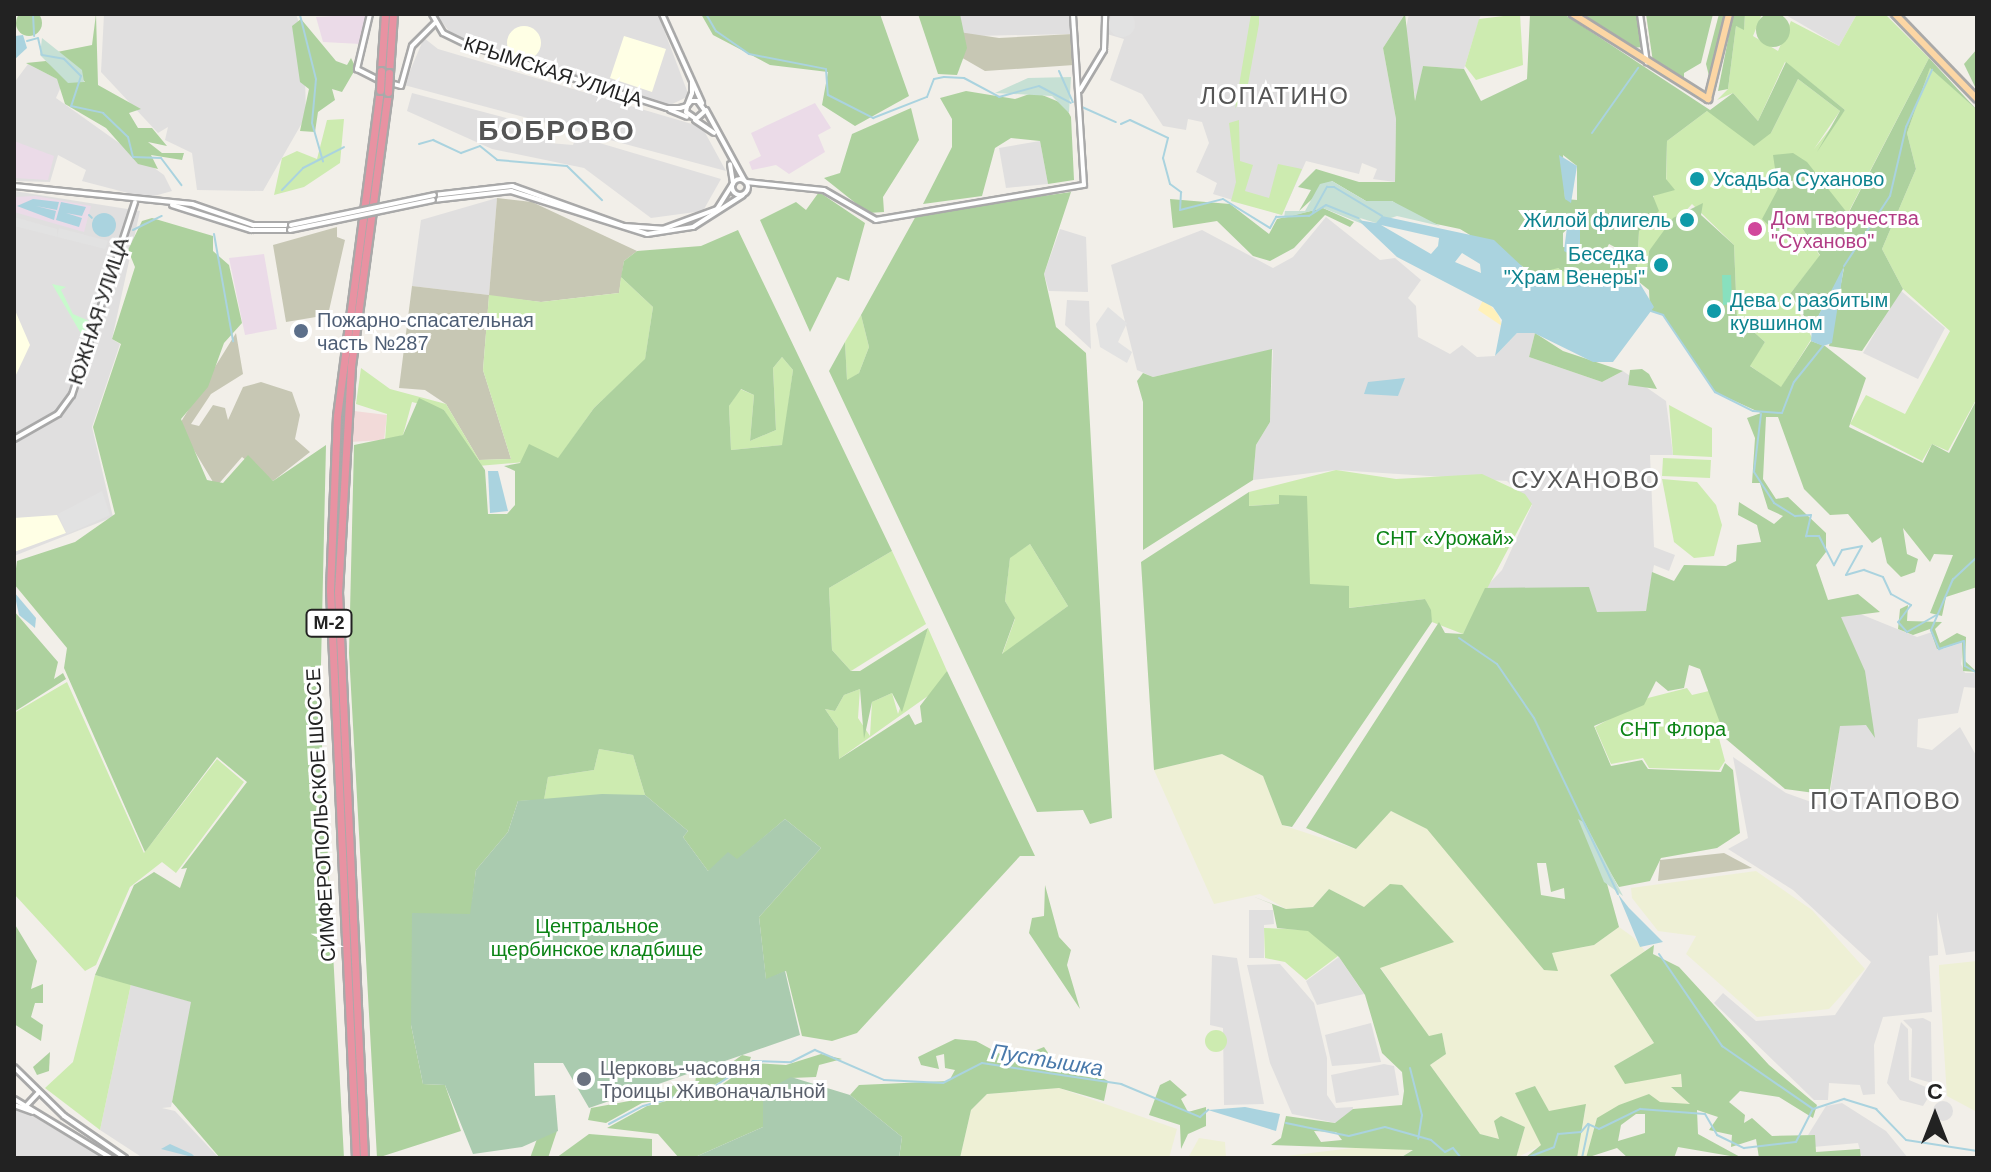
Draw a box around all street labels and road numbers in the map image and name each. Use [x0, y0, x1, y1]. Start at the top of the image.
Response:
street label: КРЫМСКАЯ УЛИЦА [461, 32, 645, 112]
street label: ЮЖНАЯ УЛИЦА [64, 234, 134, 388]
road number: М-2 [305, 609, 353, 637]
street label: СИМФЕРОПОЛЬСКОЕ ШОССЕ [301, 667, 341, 963]

